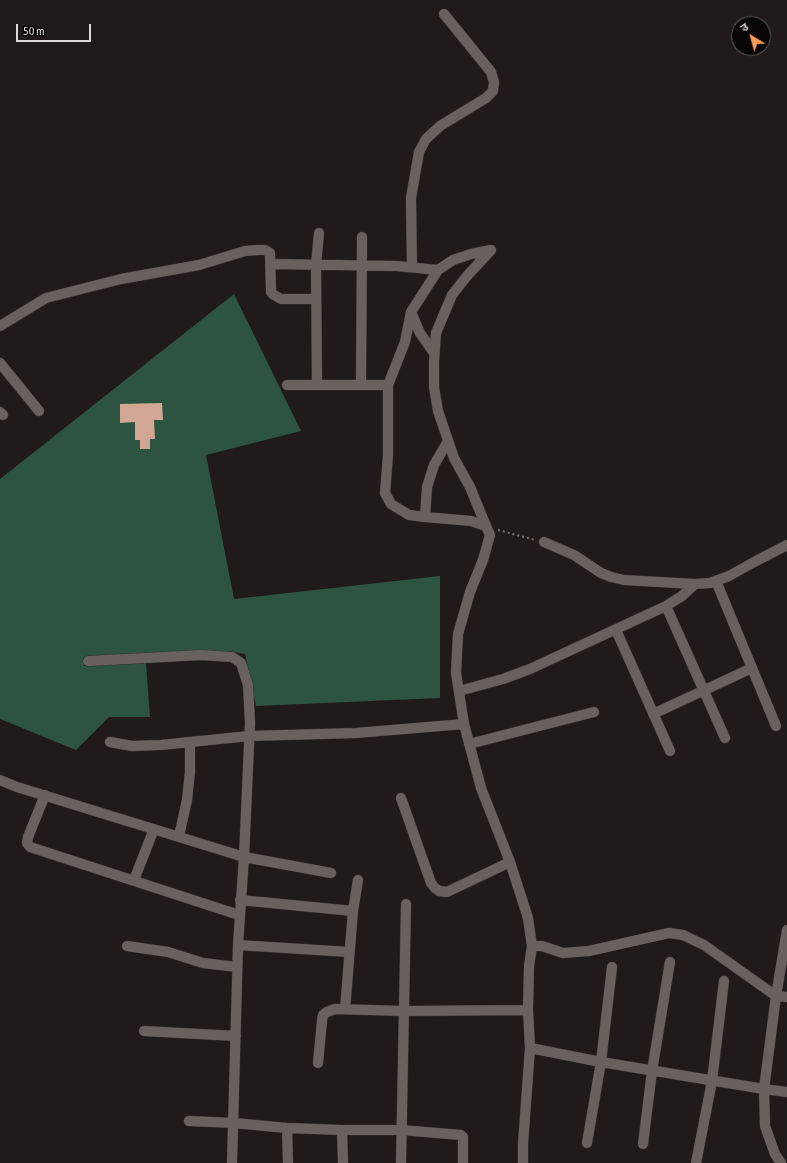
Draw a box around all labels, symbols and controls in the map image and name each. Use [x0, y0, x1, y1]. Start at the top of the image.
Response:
scale bar [18, 16, 93, 42]
north arrow [731, 16, 771, 56]
text: उ [738, 20, 751, 34]
text: 50 m [23, 24, 45, 38]

